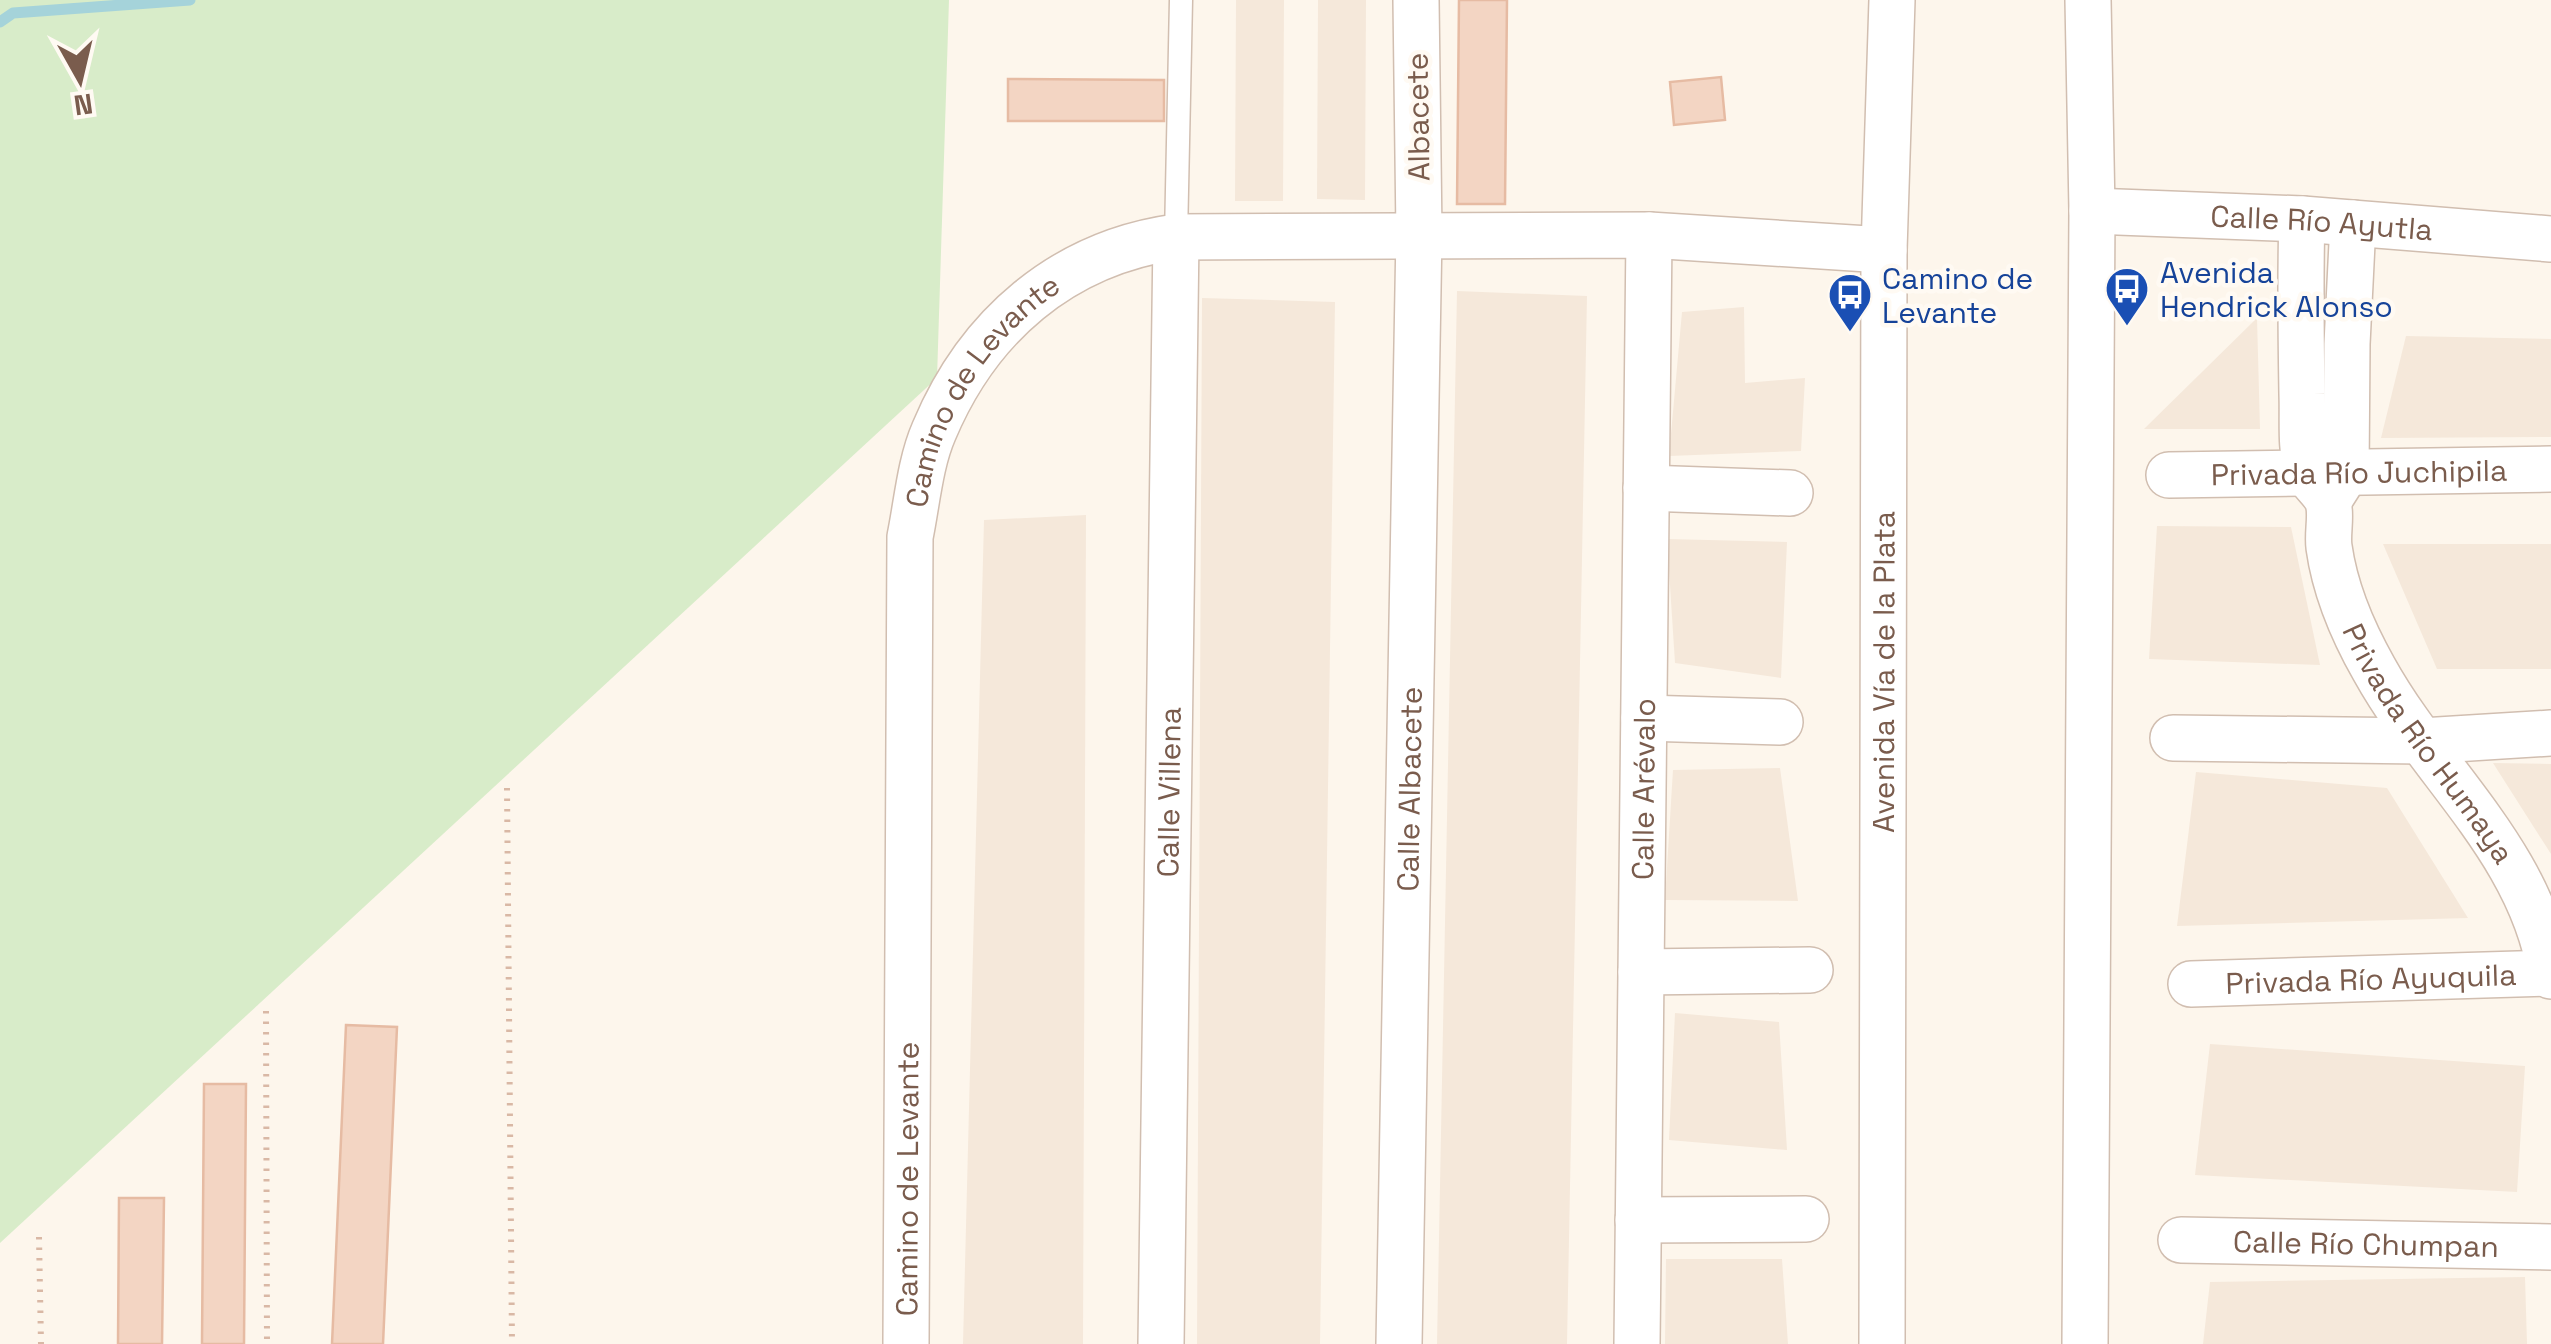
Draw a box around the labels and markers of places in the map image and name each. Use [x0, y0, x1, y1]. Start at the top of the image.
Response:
place label: Avenida Hendrick Alonso [2160, 253, 2393, 326]
place label: Camino de Levante [1882, 259, 2033, 332]
bus stop icon: Avenida Hendrick Alonso [2104, 266, 2150, 327]
bus stop icon: Camino de Levante [1827, 272, 1873, 333]

